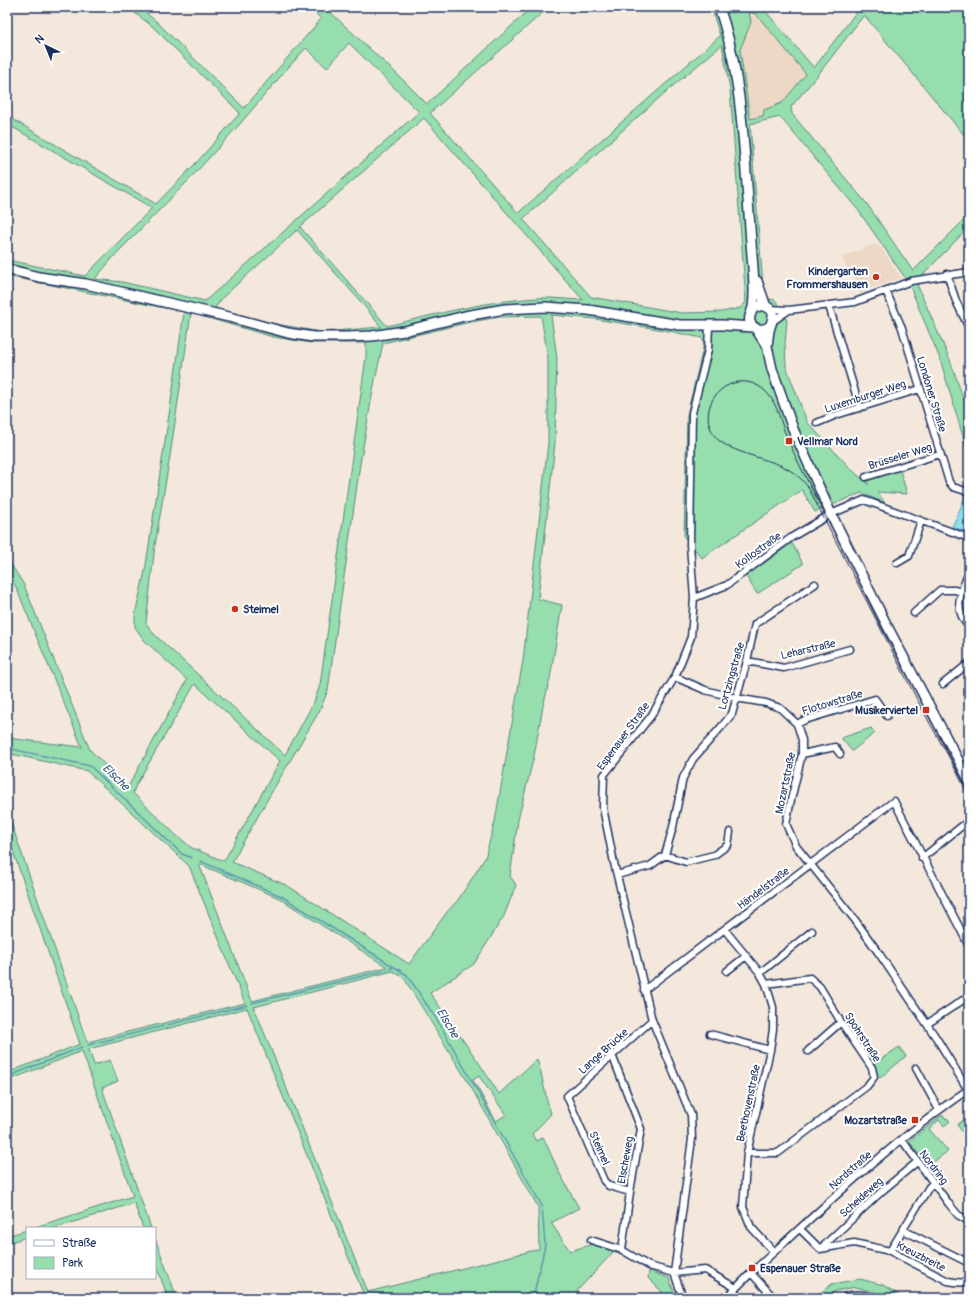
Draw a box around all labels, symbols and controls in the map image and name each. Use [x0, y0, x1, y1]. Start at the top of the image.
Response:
north arrow [26, 26, 66, 66]
text: N [32, 31, 47, 46]
place label: Kindergarten Frommershausen [786, 265, 868, 291]
marker: Kindergarten Frommershausen [871, 272, 881, 282]
street label: Londoner Straße [914, 355, 949, 434]
street label: Luxemburger Weg [823, 377, 908, 416]
place label: Vellmar Nord [797, 435, 858, 448]
marker: Vellmar Nord [784, 436, 794, 446]
street label: Brüsseler Weg [867, 441, 934, 472]
street label: Kollostraße [733, 529, 784, 571]
place label: Steimel [243, 603, 279, 616]
marker: Steimel [230, 604, 240, 614]
street label: Leharstraße [780, 637, 837, 662]
street label: Lortzingstraße [716, 640, 747, 711]
street label: Flotowstraße [800, 687, 865, 718]
street label: Espenauer Straße [594, 699, 653, 773]
place label: Musikerviertel [855, 704, 918, 717]
marker: Musikerviertel [921, 705, 931, 715]
street label: Mozartstraße [773, 750, 798, 815]
water label: Elsche [99, 761, 133, 795]
street label: Händelstraße [735, 864, 792, 912]
water label: Elsche [433, 1006, 463, 1042]
street label: Spohrstraße [842, 1010, 884, 1065]
street label: Lange Brücke [576, 1025, 631, 1077]
street label: Beethovenstraße [734, 1063, 763, 1143]
place label: Mozartstraße [844, 1114, 908, 1127]
marker: Mozartstraße [910, 1115, 920, 1125]
street label: Steimel [586, 1129, 613, 1167]
street label: Elscheweg [615, 1135, 636, 1185]
street label: Nordring [916, 1147, 951, 1188]
street label: Nordstraße [826, 1148, 875, 1192]
street label: Scheideweg [837, 1174, 886, 1220]
legend [26, 1227, 156, 1279]
text: Straße [62, 1236, 96, 1251]
street label: Kreuzbreite [894, 1239, 948, 1275]
text: Park [62, 1256, 83, 1271]
place label: Espenauer Straße [760, 1262, 841, 1275]
marker: Espenauer Straße [747, 1263, 757, 1273]

